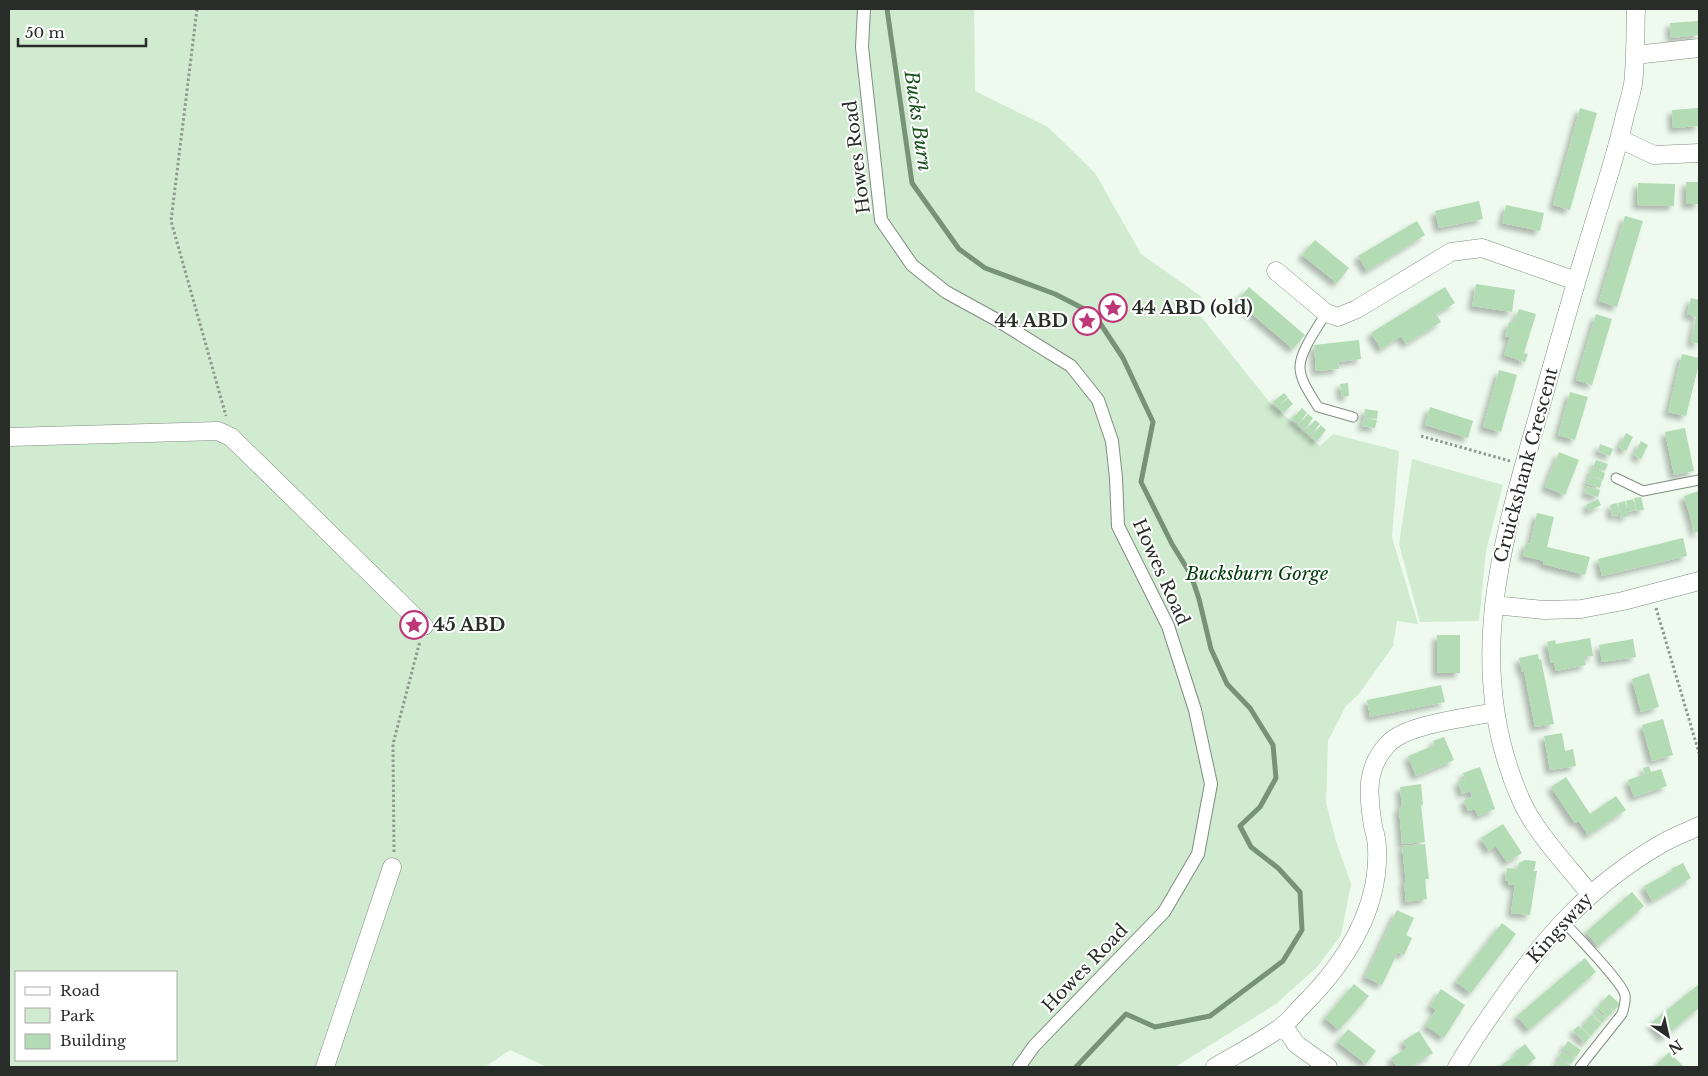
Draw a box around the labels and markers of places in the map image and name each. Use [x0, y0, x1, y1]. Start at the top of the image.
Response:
place icon: 44 ABD (old) [1098, 293, 1128, 323]
place label: 44 ABD (old) [1132, 297, 1253, 319]
place icon: 44 ABD [1072, 306, 1102, 336]
place label: 44 ABD [995, 310, 1068, 332]
place icon: 45 ABD [399, 610, 429, 640]
place label: 45 ABD [433, 614, 505, 636]

